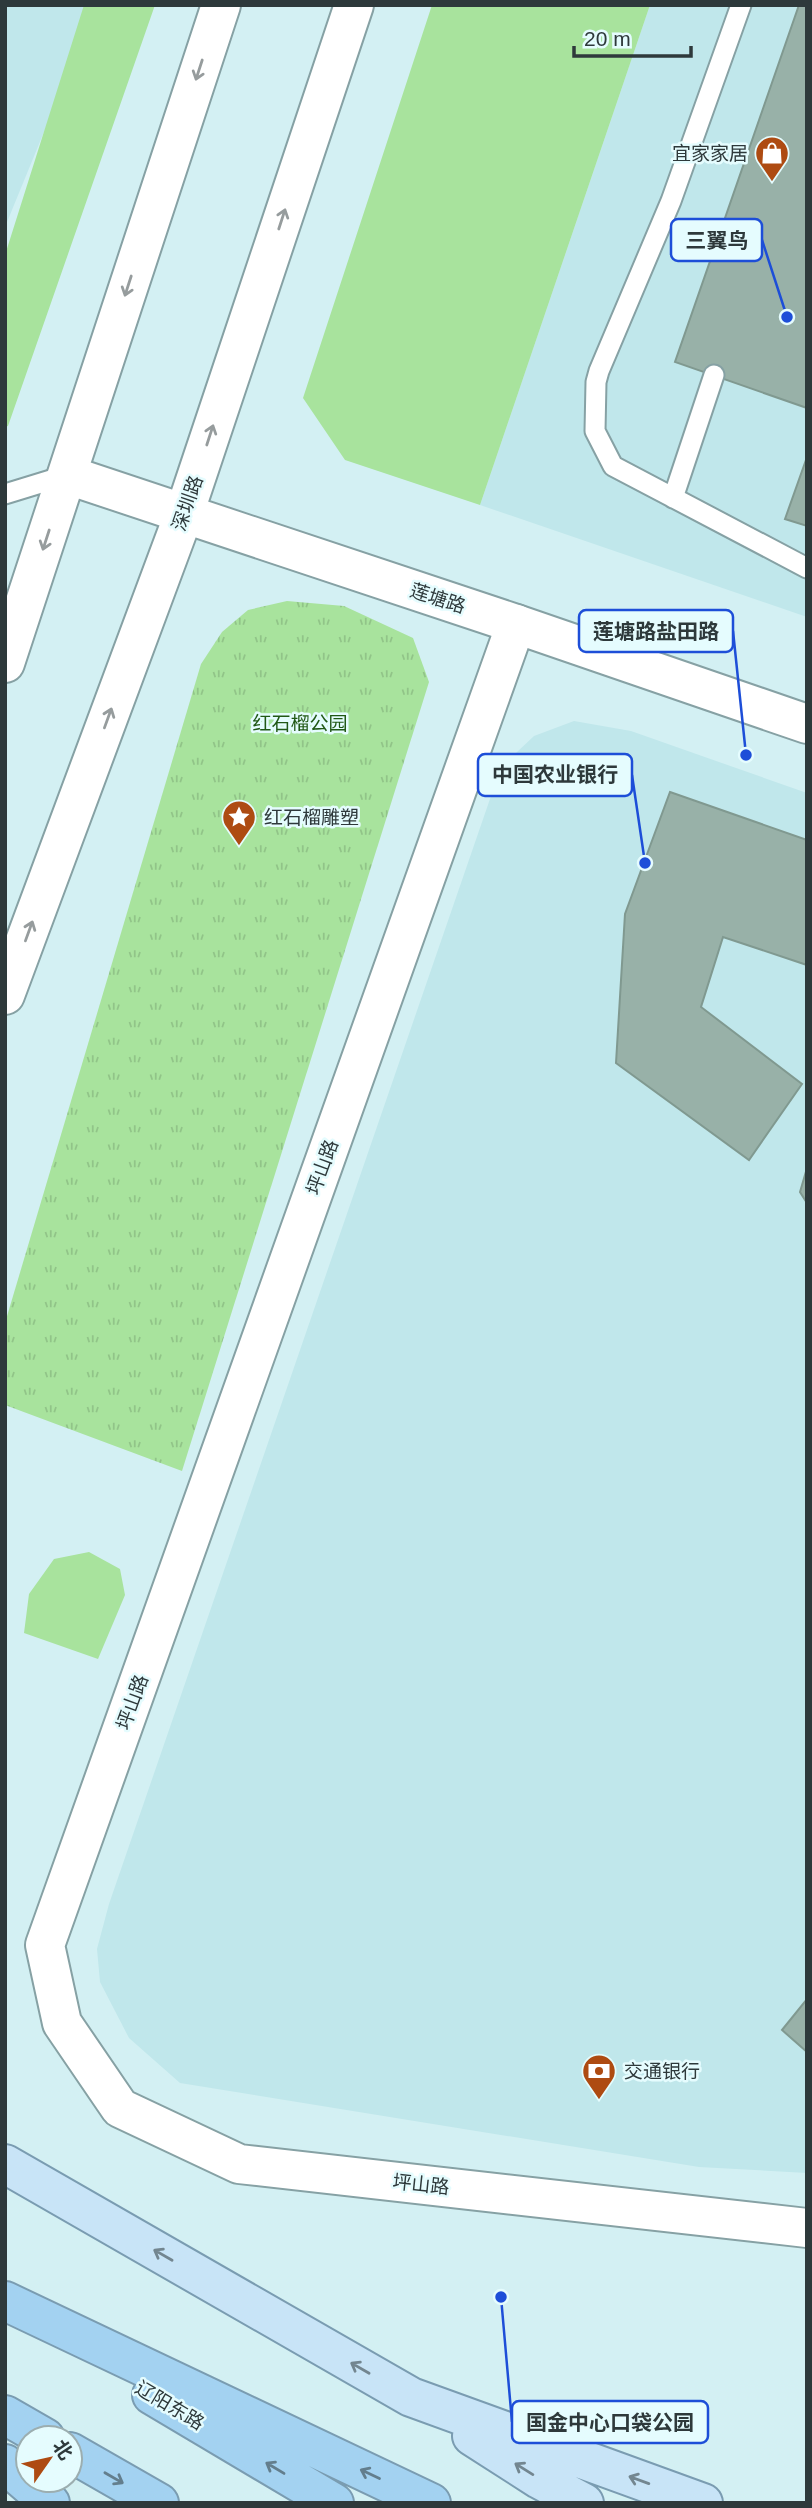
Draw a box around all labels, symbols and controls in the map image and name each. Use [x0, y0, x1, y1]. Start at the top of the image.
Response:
scale bar [574, 14, 691, 58]
text: 20 m [584, 27, 631, 50]
one-way arrow [192, 59, 205, 81]
shop icon: 宜家家居 [753, 134, 791, 183]
place label: 宜家家居 [672, 143, 748, 164]
one-way arrow [277, 209, 289, 231]
callout: 三翼鸟 [671, 219, 762, 261]
text: 三翼鸟 [686, 229, 749, 252]
one-way arrow [121, 275, 134, 297]
one-way arrow [204, 424, 217, 446]
street label: 深圳路 [168, 473, 207, 534]
one-way arrow [39, 528, 51, 550]
street label: 莲塘路 [407, 580, 468, 617]
callout: 莲塘路盐田路 [579, 610, 733, 652]
text: 莲塘路盐田路 [593, 620, 719, 643]
one-way arrow [103, 708, 115, 730]
park label: 红石榴公园 [252, 713, 348, 734]
callout: 中国农业银行 [478, 754, 632, 796]
text: 中国农业银行 [492, 763, 618, 786]
place icon: 红石榴雕塑 [220, 798, 258, 847]
place label: 红石榴雕塑 [264, 807, 359, 828]
one-way arrow [24, 921, 36, 943]
street label: 坪山路 [303, 1137, 342, 1198]
street label: 坪山路 [113, 1672, 152, 1733]
bank icon: 交通银行 [580, 2052, 618, 2101]
place label: 交通银行 [624, 2061, 700, 2082]
street label: 坪山路 [391, 2171, 450, 2198]
one-way arrow [153, 2248, 174, 2261]
one-way arrow [351, 2361, 371, 2375]
street label: 辽阳东路 [132, 2377, 208, 2434]
callout: 国金中心口袋公园 [512, 2401, 708, 2443]
text: 国金中心口袋公园 [526, 2411, 694, 2434]
north arrow [14, 2424, 84, 2494]
text: 北 [49, 2436, 77, 2464]
one-way arrow [266, 2461, 286, 2475]
one-way arrow [515, 2462, 535, 2476]
one-way arrow [360, 2466, 381, 2480]
one-way arrow [104, 2471, 124, 2485]
one-way arrow [629, 2472, 651, 2485]

